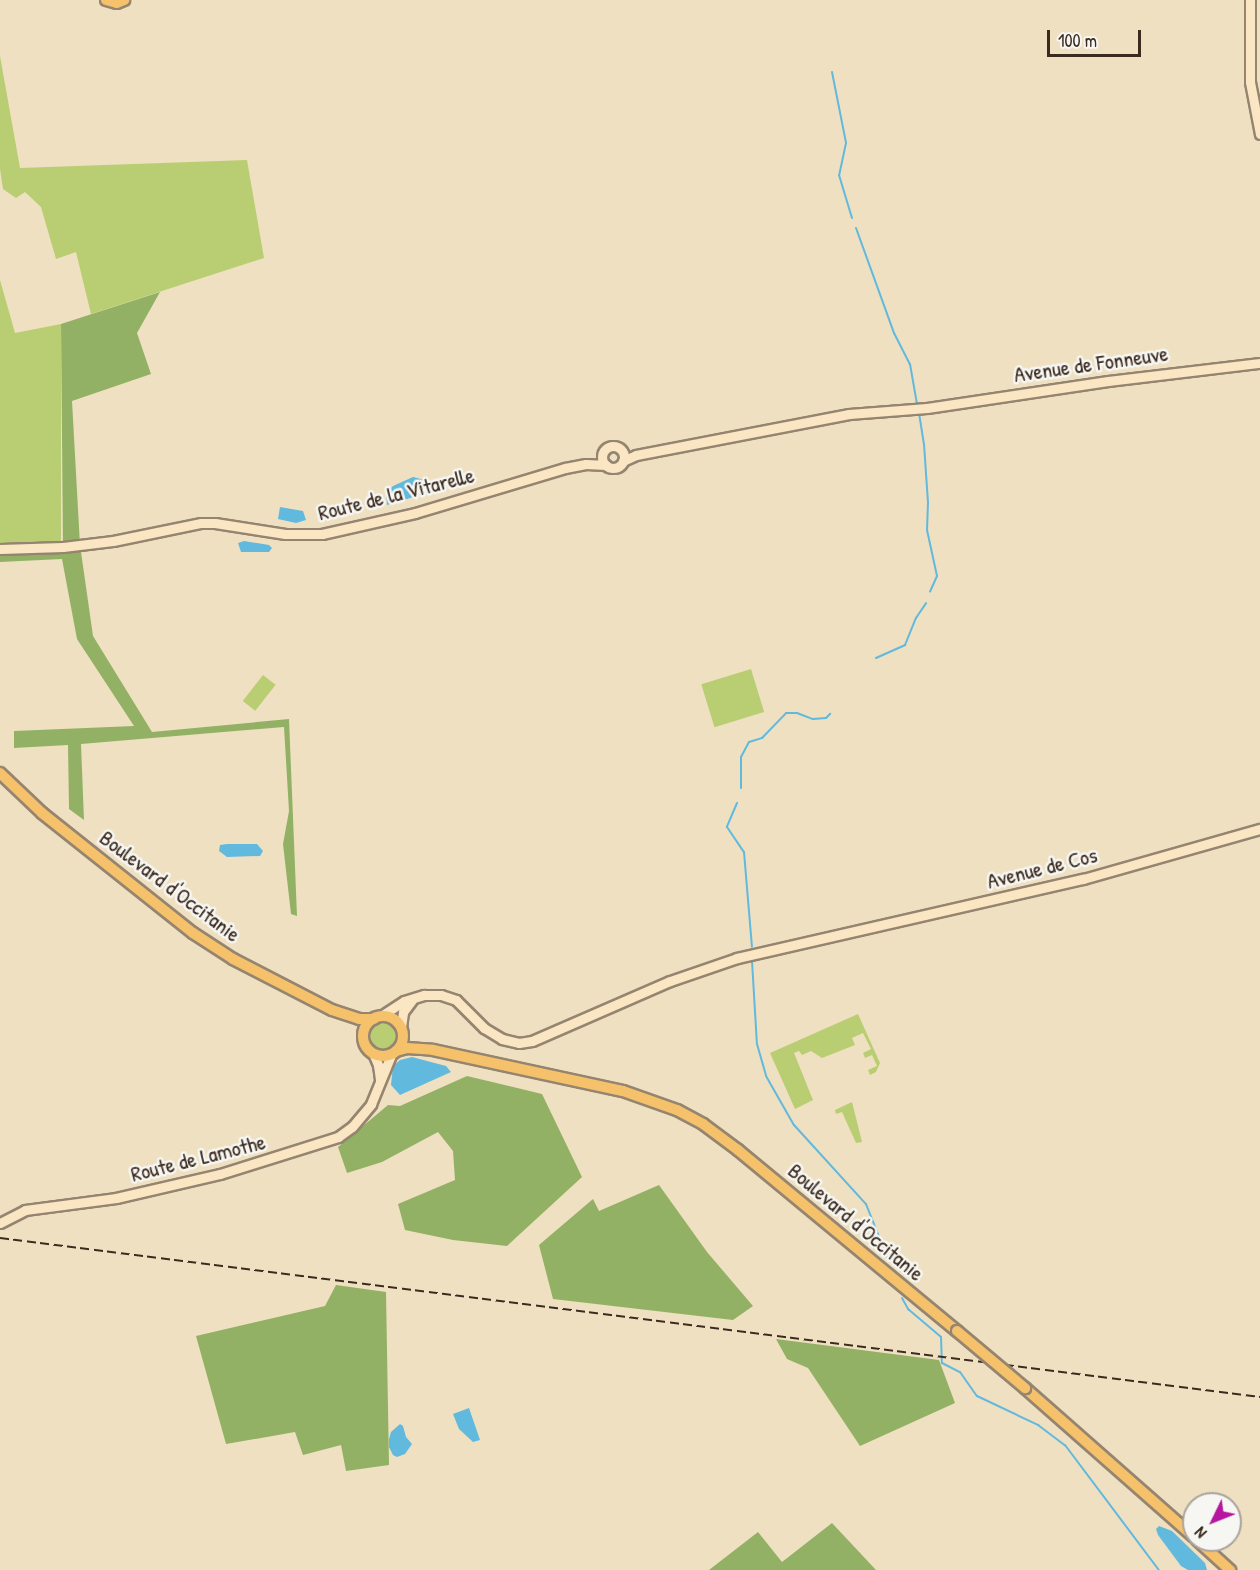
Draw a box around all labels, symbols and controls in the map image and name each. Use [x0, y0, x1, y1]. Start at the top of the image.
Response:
scale bar [1050, 18, 1144, 56]
text: 100 m [1058, 28, 1097, 53]
street label: Avenue de Fonneuve [1012, 340, 1170, 388]
street label: Route de la Vitarelle [315, 462, 477, 526]
street label: Boulevard d'Occitanie [94, 825, 246, 947]
street label: Avenue de Cos [984, 842, 1100, 894]
street label: Route de Lamothe [128, 1129, 268, 1187]
street label: Boulevard d'Occitanie [783, 1158, 929, 1286]
north arrow [1182, 1492, 1242, 1552]
text: N [1189, 1522, 1211, 1544]

